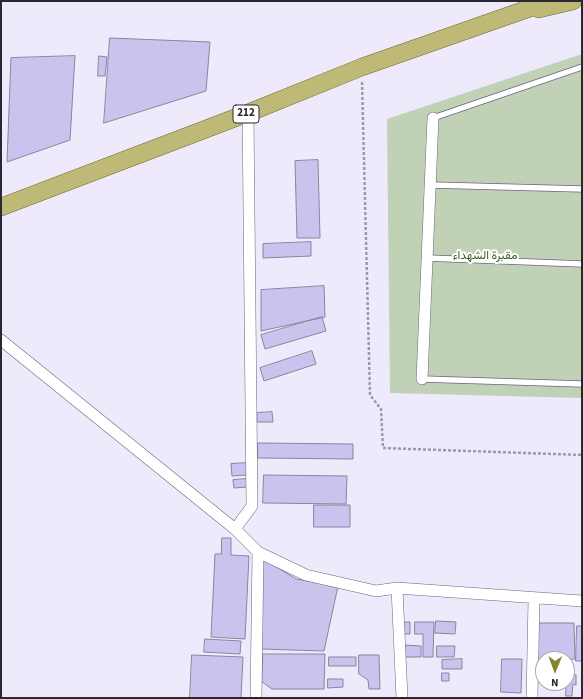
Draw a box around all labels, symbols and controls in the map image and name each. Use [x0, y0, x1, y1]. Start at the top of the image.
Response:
road number: 212 [233, 105, 259, 123]
park label: مقبرة الشهداء [453, 249, 517, 263]
north arrow [535, 651, 575, 691]
text: N [551, 675, 559, 690]

